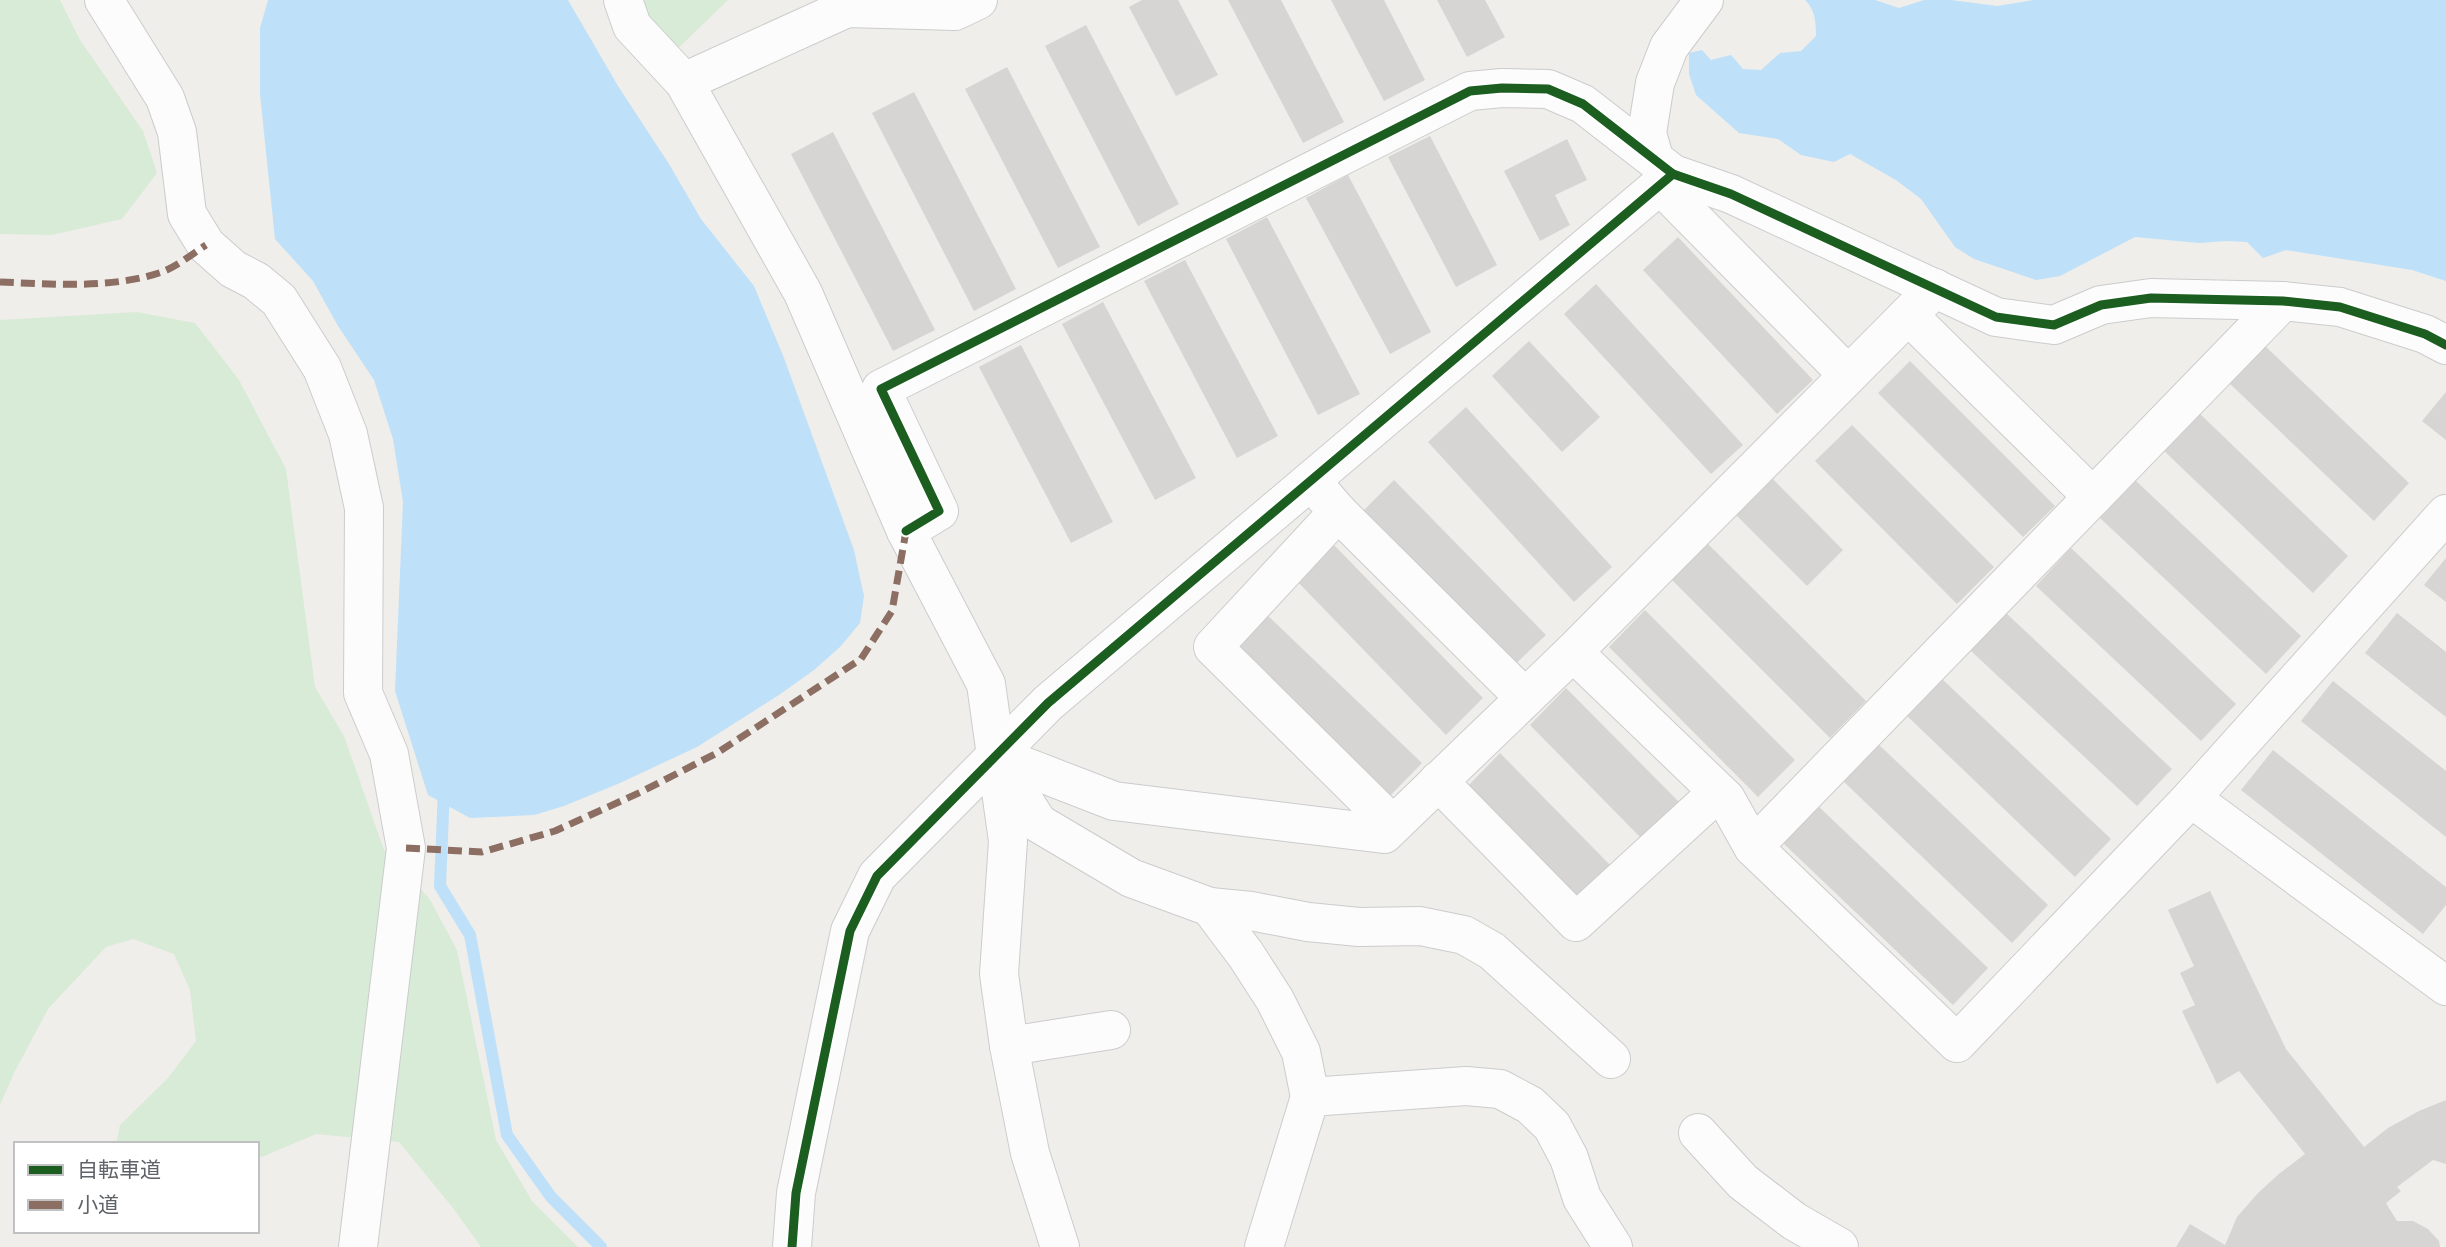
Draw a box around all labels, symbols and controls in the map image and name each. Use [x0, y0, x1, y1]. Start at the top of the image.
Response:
legend [14, 1142, 259, 1233]
text: 自転車道 [77, 1155, 161, 1183]
text: 小道 [77, 1190, 119, 1218]

